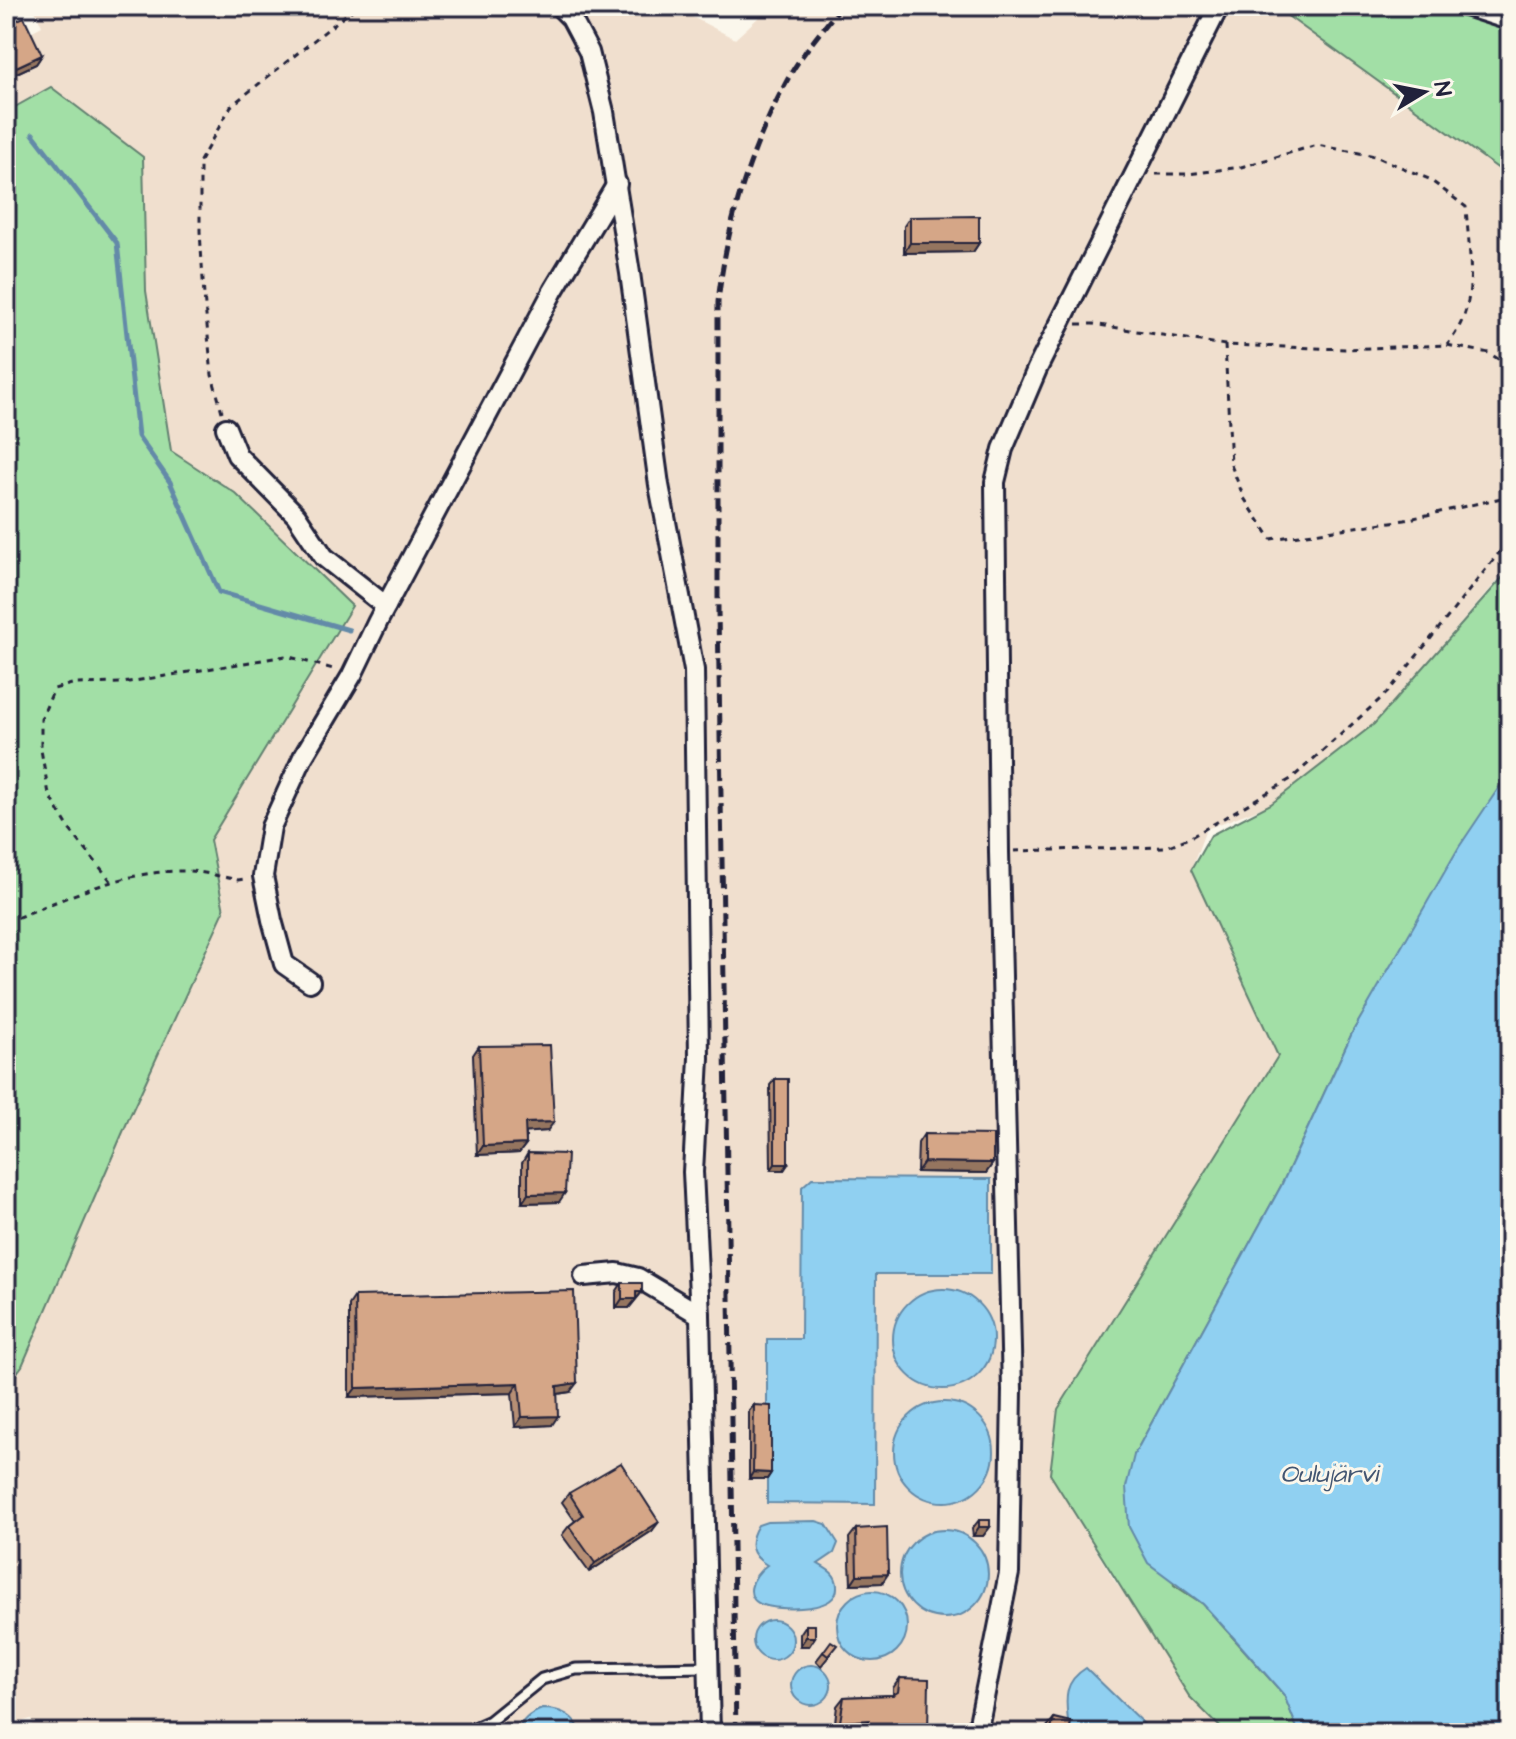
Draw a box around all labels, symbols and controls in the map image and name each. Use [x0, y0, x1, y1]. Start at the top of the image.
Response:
north arrow [1384, 52, 1464, 132]
text: N [1426, 79, 1459, 98]
water label: Oulujärvi [1280, 1456, 1381, 1492]

